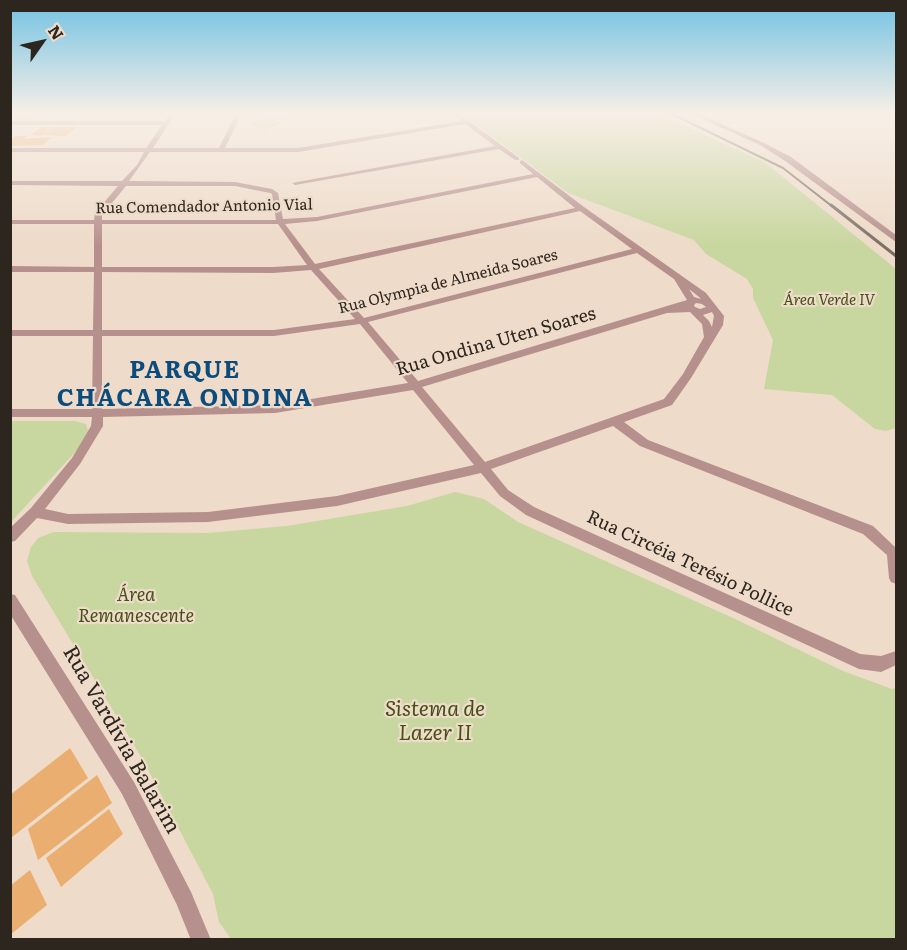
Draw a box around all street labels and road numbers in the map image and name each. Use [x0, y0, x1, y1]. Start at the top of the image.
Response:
street label: Rua Comendador Antonio Vial [95, 196, 313, 218]
street label: Rua Olympia de Almeida Soares [337, 246, 559, 318]
street label: Rua Ondina Uten Soares [394, 303, 598, 381]
street label: Rua Circéia Terésio Pollice [583, 507, 797, 621]
street label: Rua Vardívia Balarim [57, 642, 185, 838]

